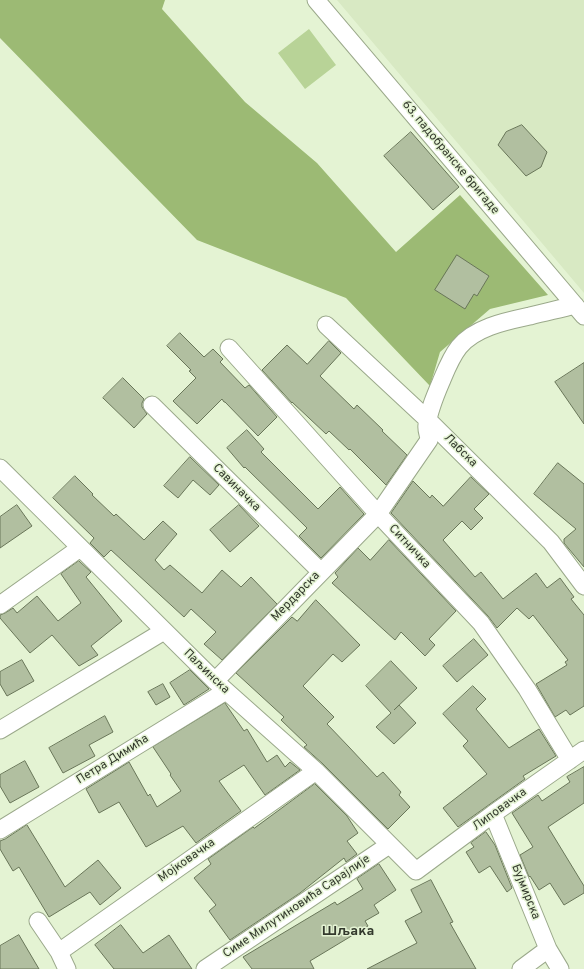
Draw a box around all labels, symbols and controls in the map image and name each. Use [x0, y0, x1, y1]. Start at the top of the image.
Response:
street label: 63. падобранске бригаде [398, 98, 502, 218]
street label: Лабска [440, 431, 480, 471]
street label: Савиначка [209, 461, 263, 515]
street label: Ситничка [385, 522, 433, 572]
street label: Мердарска [269, 569, 323, 625]
street label: Паљинска [180, 647, 232, 697]
street label: Петра Димића [74, 732, 152, 788]
street label: Липовачка [470, 786, 530, 834]
street label: Мојковачка [156, 836, 218, 886]
street label: Симе Милутиновића Сарајлије [221, 852, 373, 962]
street label: Бујмирска [507, 862, 543, 922]
district label: Шљака [322, 924, 374, 940]

